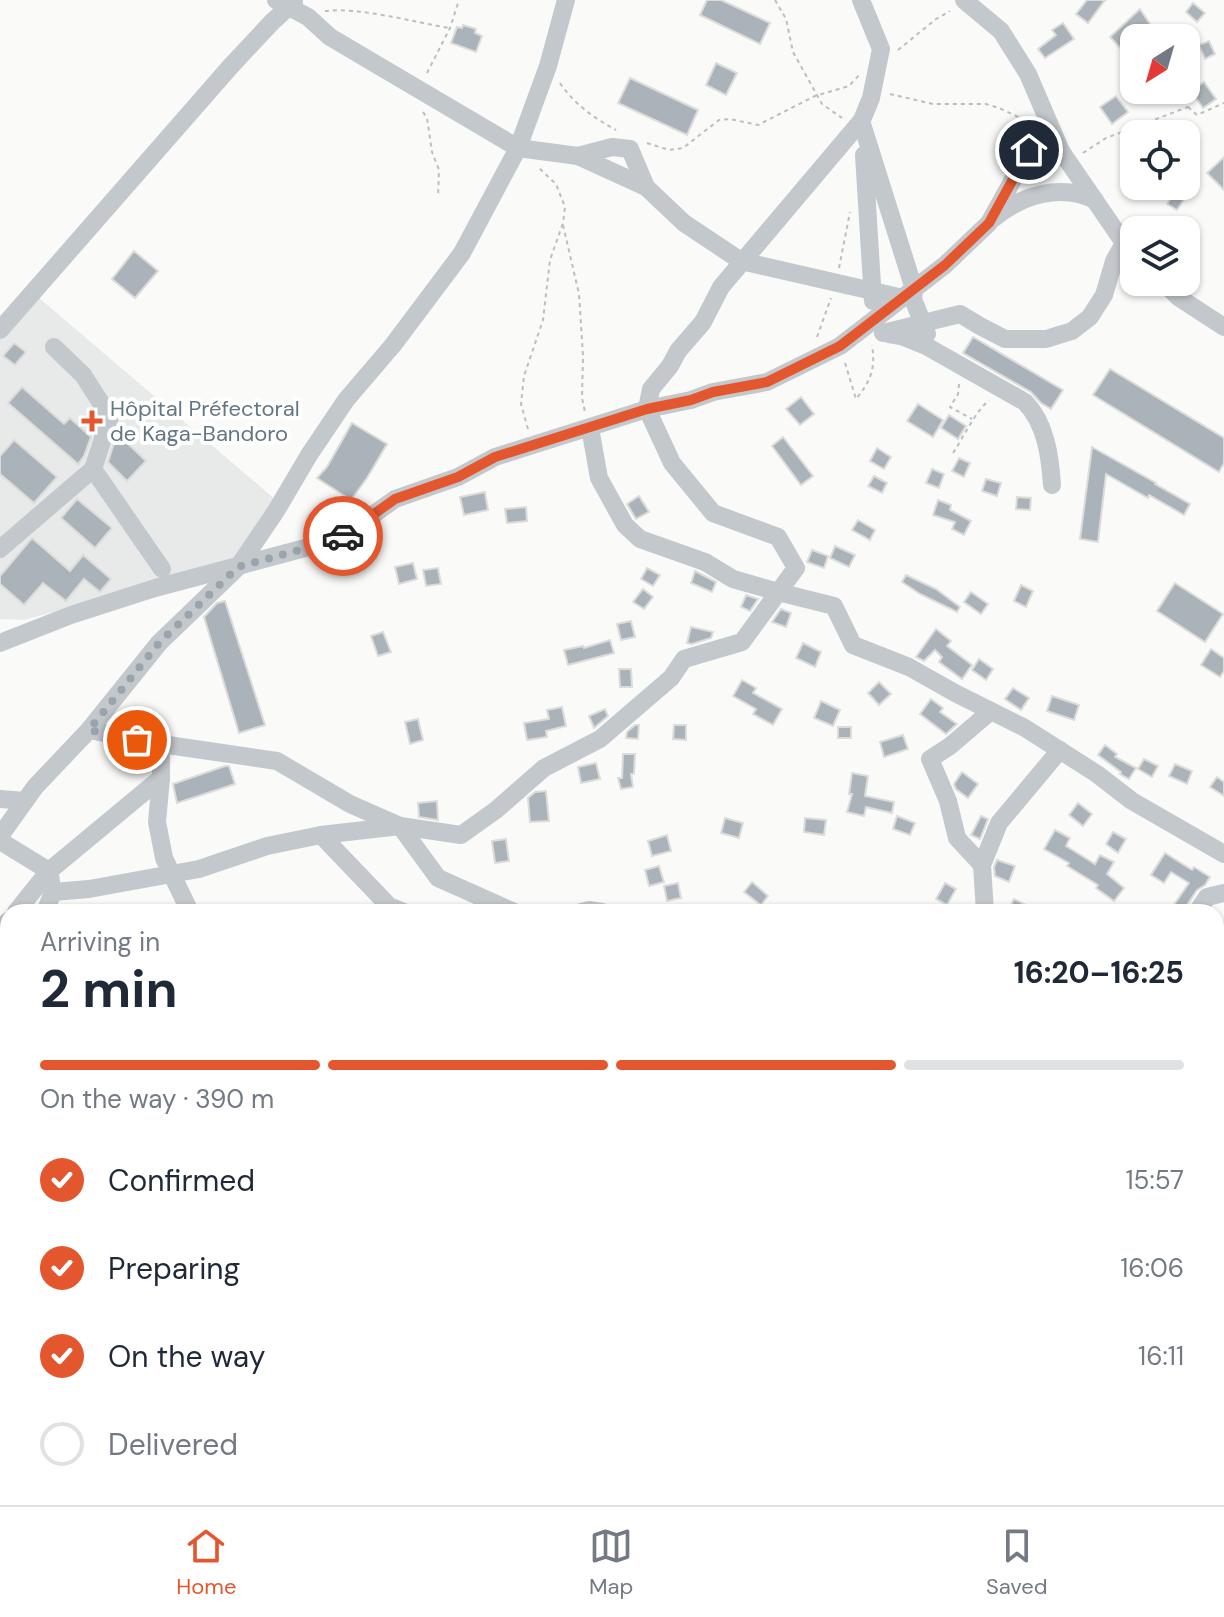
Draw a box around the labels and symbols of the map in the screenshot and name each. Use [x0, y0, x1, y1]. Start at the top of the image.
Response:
north arrow [1120, 24, 1200, 104]
pin [995, 116, 1063, 184]
place label: Hôpital Préfectoral de Kaga-Bandoro [110, 394, 300, 448]
marker: Hôpital Préfectoral de Kaga-Bandoro [81, 410, 103, 432]
courier [303, 496, 383, 576]
pin [103, 706, 171, 774]

